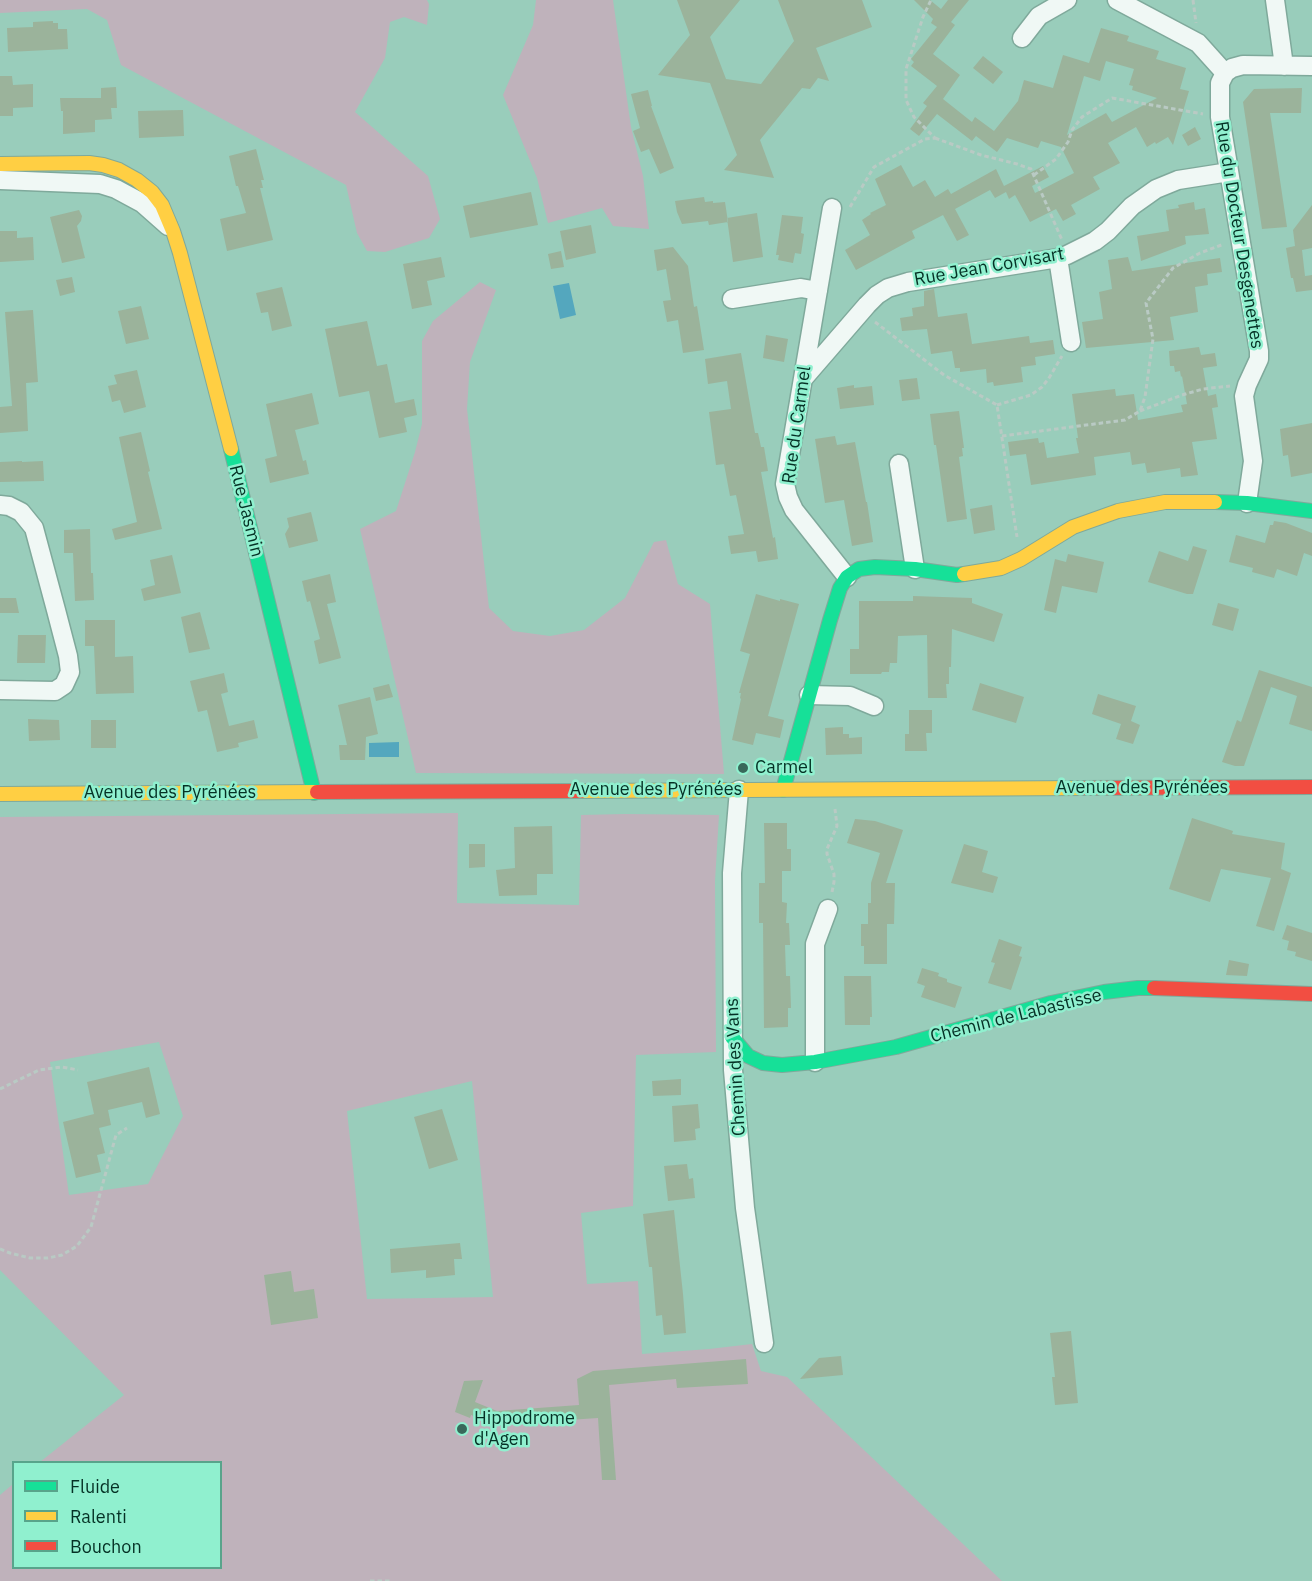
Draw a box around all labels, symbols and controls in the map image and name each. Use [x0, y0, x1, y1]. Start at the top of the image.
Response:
street label: Rue du Docteur Desgenettes [1210, 120, 1268, 350]
street label: Rue Jean Corvisart [912, 243, 1066, 291]
street label: Rue du Carmel [778, 365, 816, 485]
street label: Rue Jasmin [224, 463, 268, 559]
place label: Carmel [755, 757, 813, 779]
marker: Carmel [736, 761, 750, 775]
street label: Avenue des Pyrénées [1056, 777, 1228, 799]
street label: Avenue des Pyrénées [570, 779, 742, 801]
street label: Avenue des Pyrénées [84, 782, 256, 804]
street label: Chemin de Labastisse [928, 984, 1104, 1048]
street label: Chemin des Vans [722, 997, 750, 1137]
place label: Hippodrome d'Agen [474, 1408, 575, 1450]
marker: Hippodrome d'Agen [455, 1422, 469, 1436]
legend [12, 1461, 222, 1569]
text: Fluide [70, 1475, 120, 1498]
text: Ralenti [70, 1505, 127, 1528]
text: Bouchon [70, 1535, 142, 1558]

